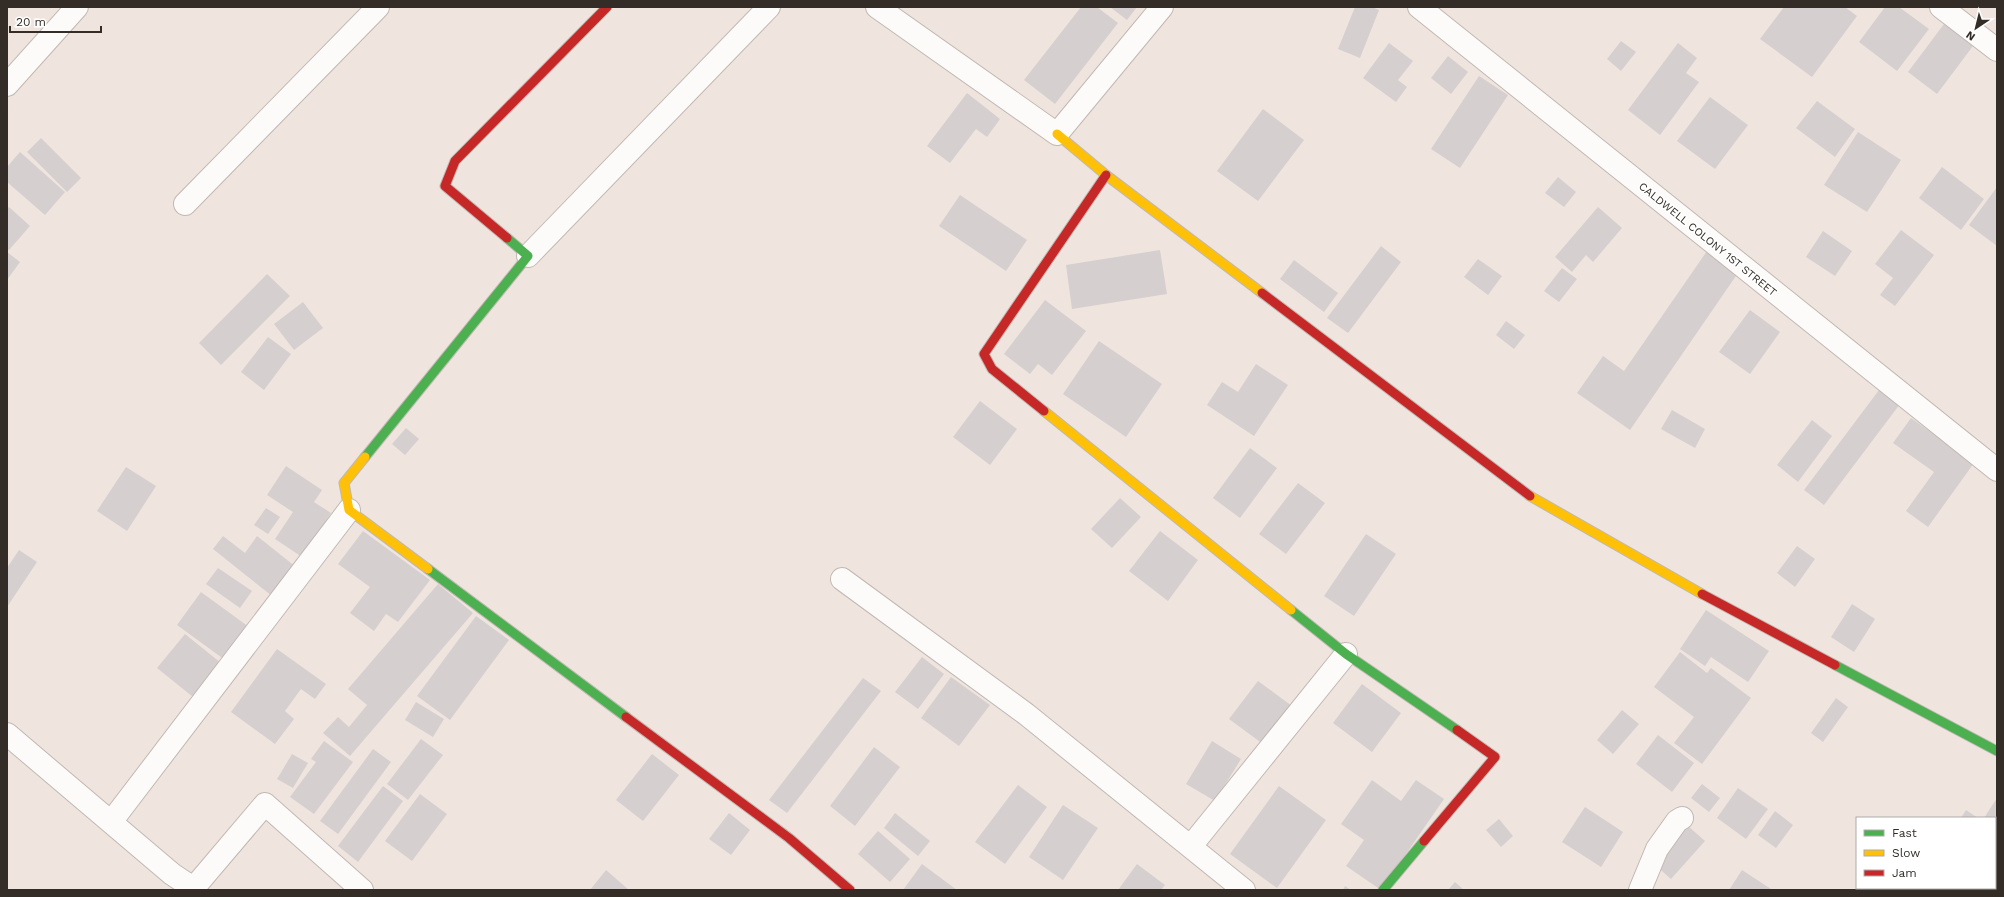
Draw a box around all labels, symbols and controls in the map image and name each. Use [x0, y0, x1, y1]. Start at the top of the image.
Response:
scale bar [10, 8, 101, 34]
north arrow [1956, 8, 1996, 48]
text: 20 m [16, 15, 46, 29]
text: N [1963, 28, 1978, 43]
street label: CALDWELL COLONY 1ST STREET [1636, 180, 1780, 299]
legend [1856, 817, 1996, 889]
text: Fast [1892, 826, 1917, 840]
text: Slow [1892, 846, 1920, 860]
text: Jam [1892, 866, 1917, 880]

